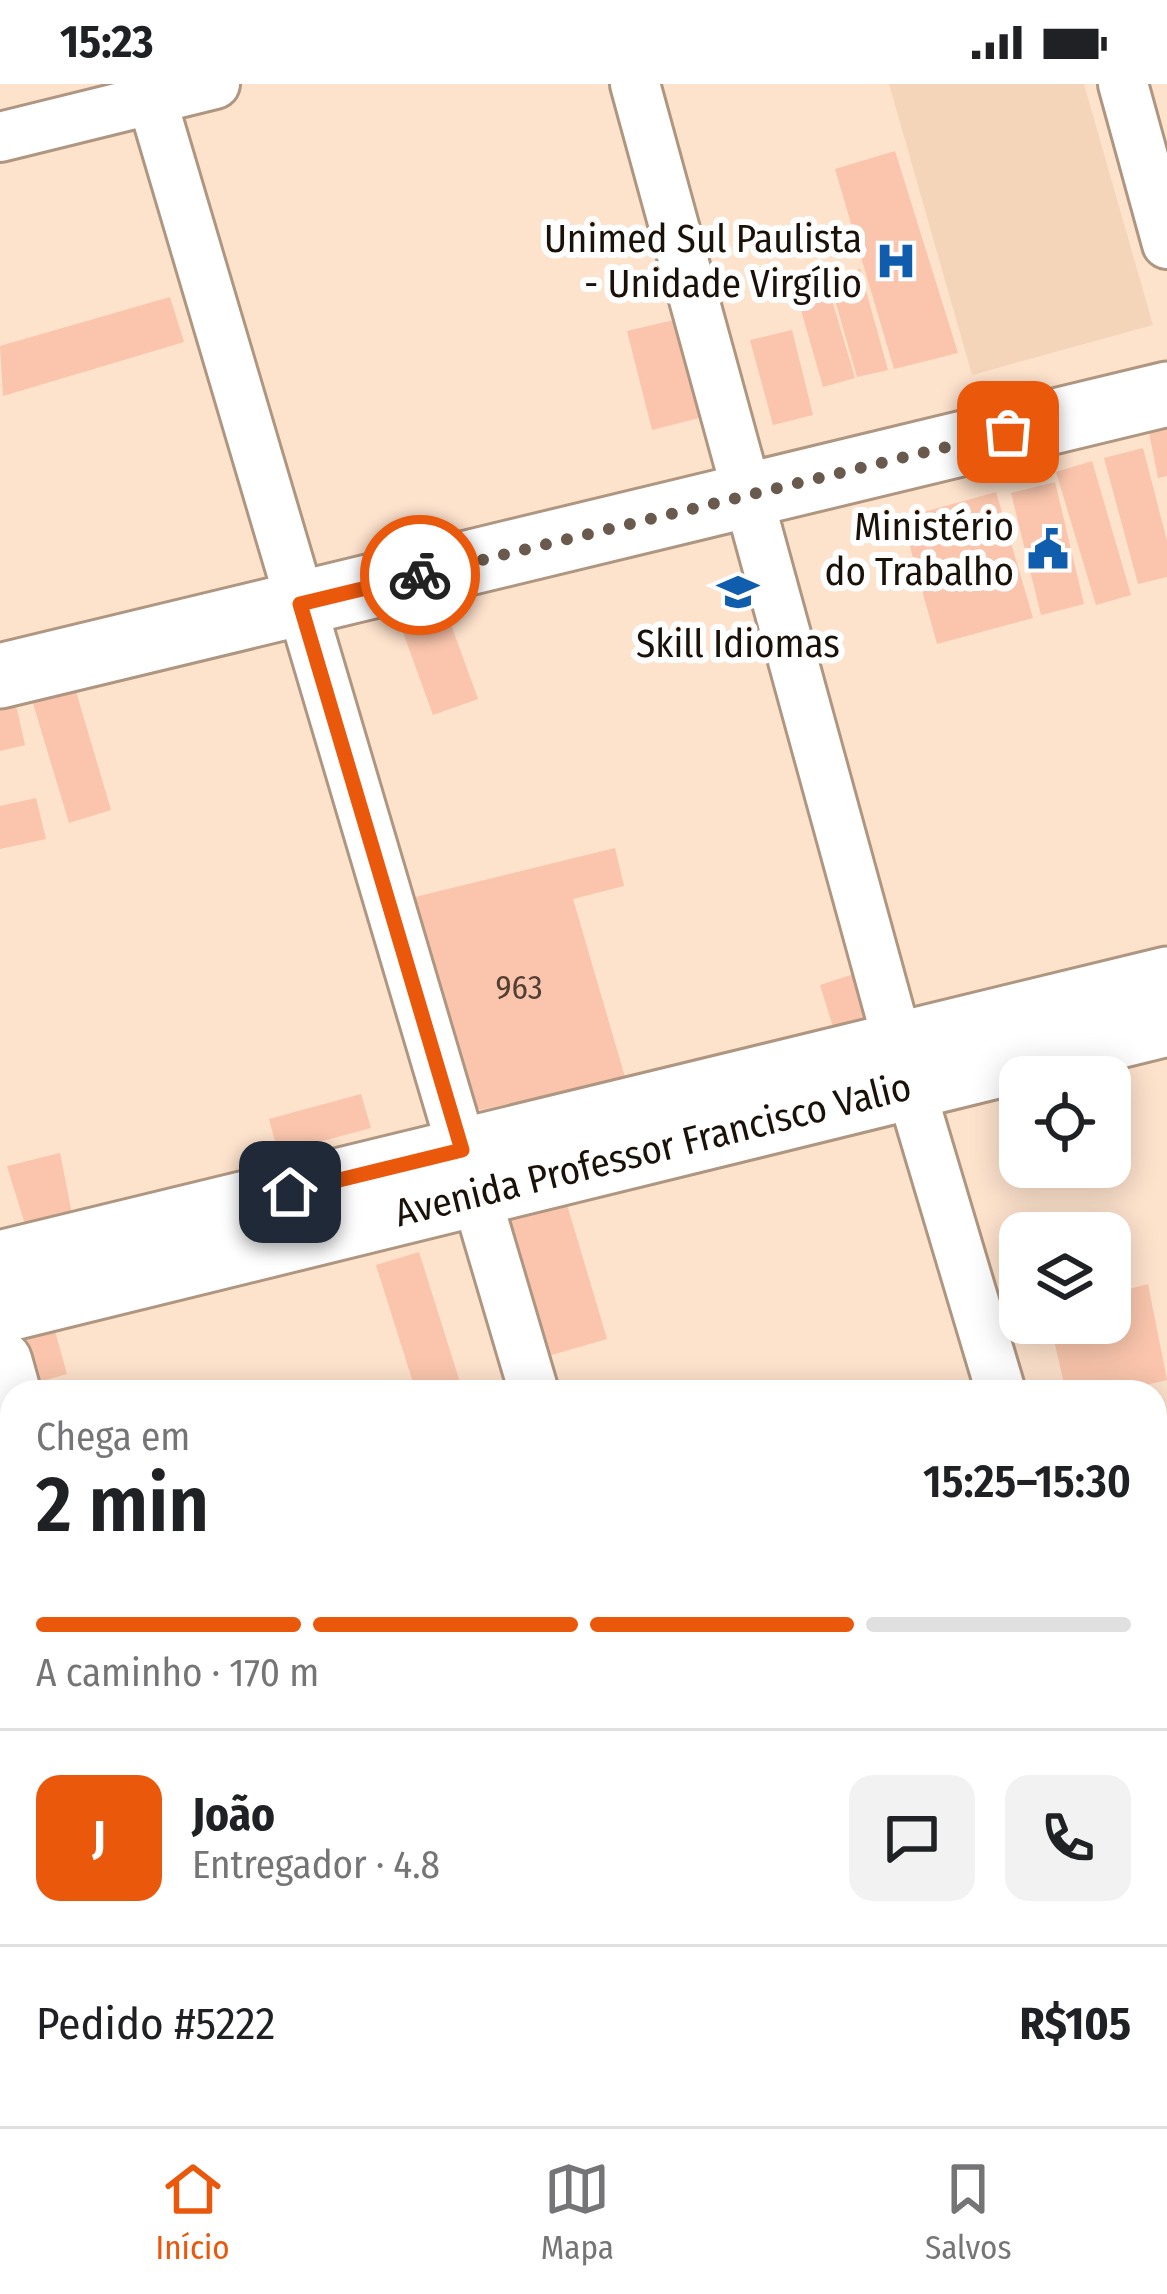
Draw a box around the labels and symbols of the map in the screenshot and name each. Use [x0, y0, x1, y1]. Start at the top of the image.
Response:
place label: Unimed Sul Paulista - Unidade Virgílio [544, 216, 862, 307]
hospital icon: Unimed Sul Paulista - Unidade Virgílio [873, 238, 919, 284]
pin [957, 381, 1059, 483]
place label: Ministério do Trabalho [825, 504, 1014, 595]
courier [360, 515, 480, 635]
public building icon: Ministério do Trabalho [1025, 526, 1071, 572]
school or university icon: Skill Idiomas [715, 569, 761, 615]
place label: Skill Idiomas [636, 621, 840, 667]
house number: 963 [495, 968, 543, 1008]
street label: Avenida Professor Francisco Valio [390, 1064, 916, 1236]
pin [239, 1141, 341, 1243]

